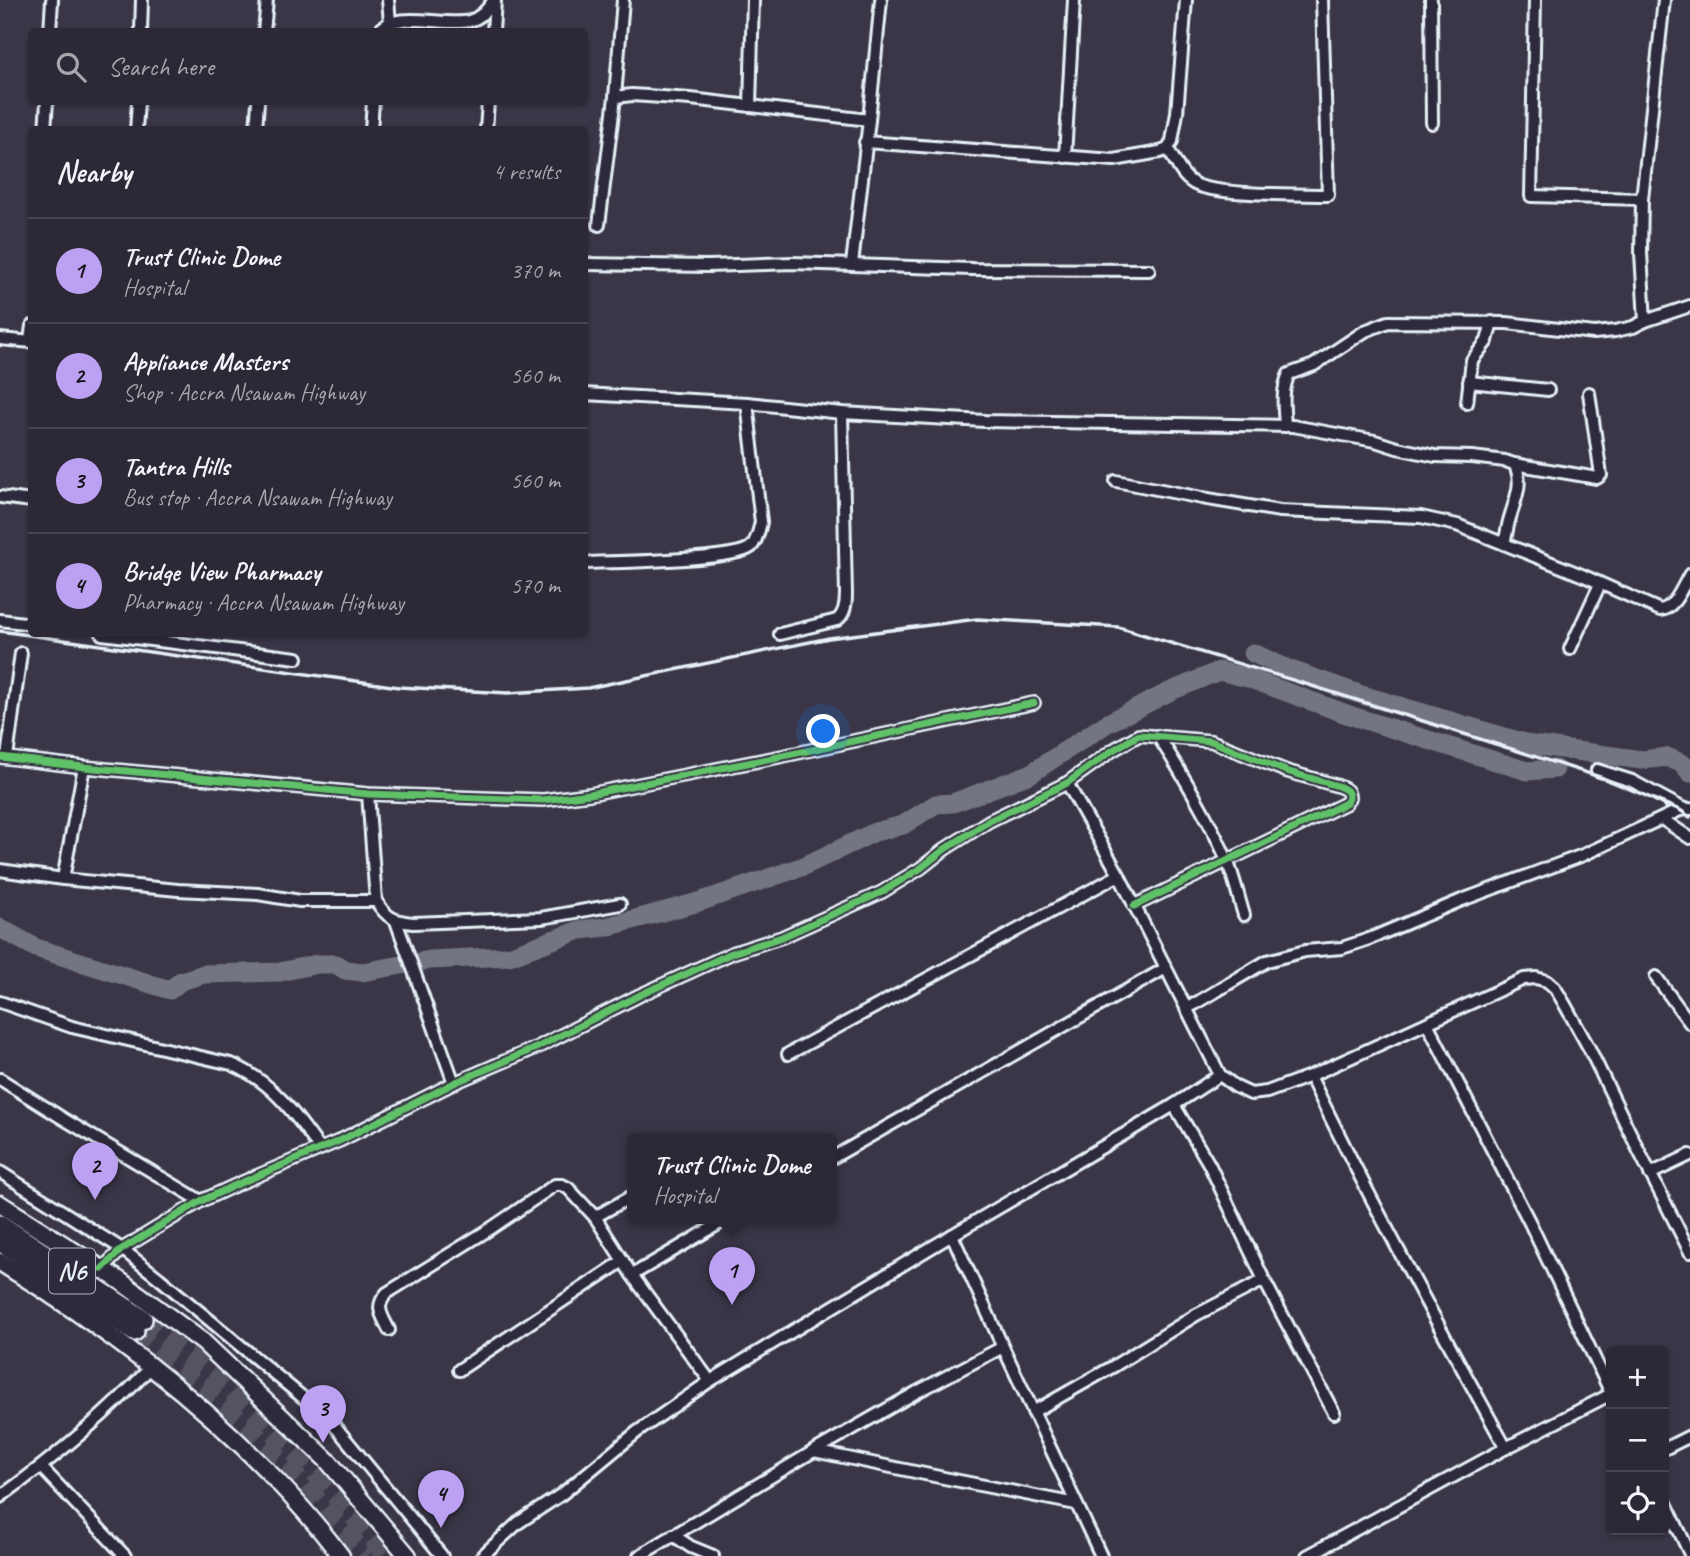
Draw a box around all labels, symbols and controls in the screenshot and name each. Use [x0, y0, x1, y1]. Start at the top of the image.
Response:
search box [28, 28, 588, 105]
icon: search [52, 48, 90, 86]
text: Search here [108, 50, 214, 83]
text: Nearby [56, 153, 132, 191]
text: 4 results [493, 157, 560, 186]
text: Trust Clinic Dome [123, 240, 280, 273]
text: 1 [74, 256, 84, 285]
text: 370 m [511, 256, 560, 285]
text: Hospital [123, 273, 186, 302]
text: Appliance Masters [123, 345, 288, 378]
text: 2 [74, 361, 84, 390]
text: 560 m [511, 361, 560, 390]
text: Shop · Accra Nsawam Highway [123, 378, 365, 407]
text: Tantra Hills [123, 450, 229, 483]
text: 3 [74, 466, 84, 495]
text: 560 m [511, 466, 560, 495]
text: Bus stop · Accra Nsawam Highway [123, 483, 392, 512]
text: Bridge View Pharmacy [123, 555, 321, 588]
text: 4 [74, 571, 84, 600]
text: 570 m [511, 571, 560, 600]
text: Pharmacy · Accra Nsawam Highway [123, 588, 404, 617]
your location [806, 714, 840, 748]
popup [627, 1133, 837, 1224]
pin: 2 [72, 1142, 118, 1200]
text: Trust Clinic Dome [654, 1148, 810, 1181]
text: Hospital [654, 1181, 716, 1210]
pin: 1 [709, 1247, 755, 1305]
road number: N6 [49, 1248, 95, 1294]
map controls [1606, 1346, 1669, 1535]
button: + [1606, 1346, 1669, 1409]
pin: 3 [300, 1385, 346, 1443]
button: − [1606, 1409, 1669, 1472]
pin: 4 [418, 1470, 464, 1528]
button: locate [1606, 1472, 1669, 1535]

